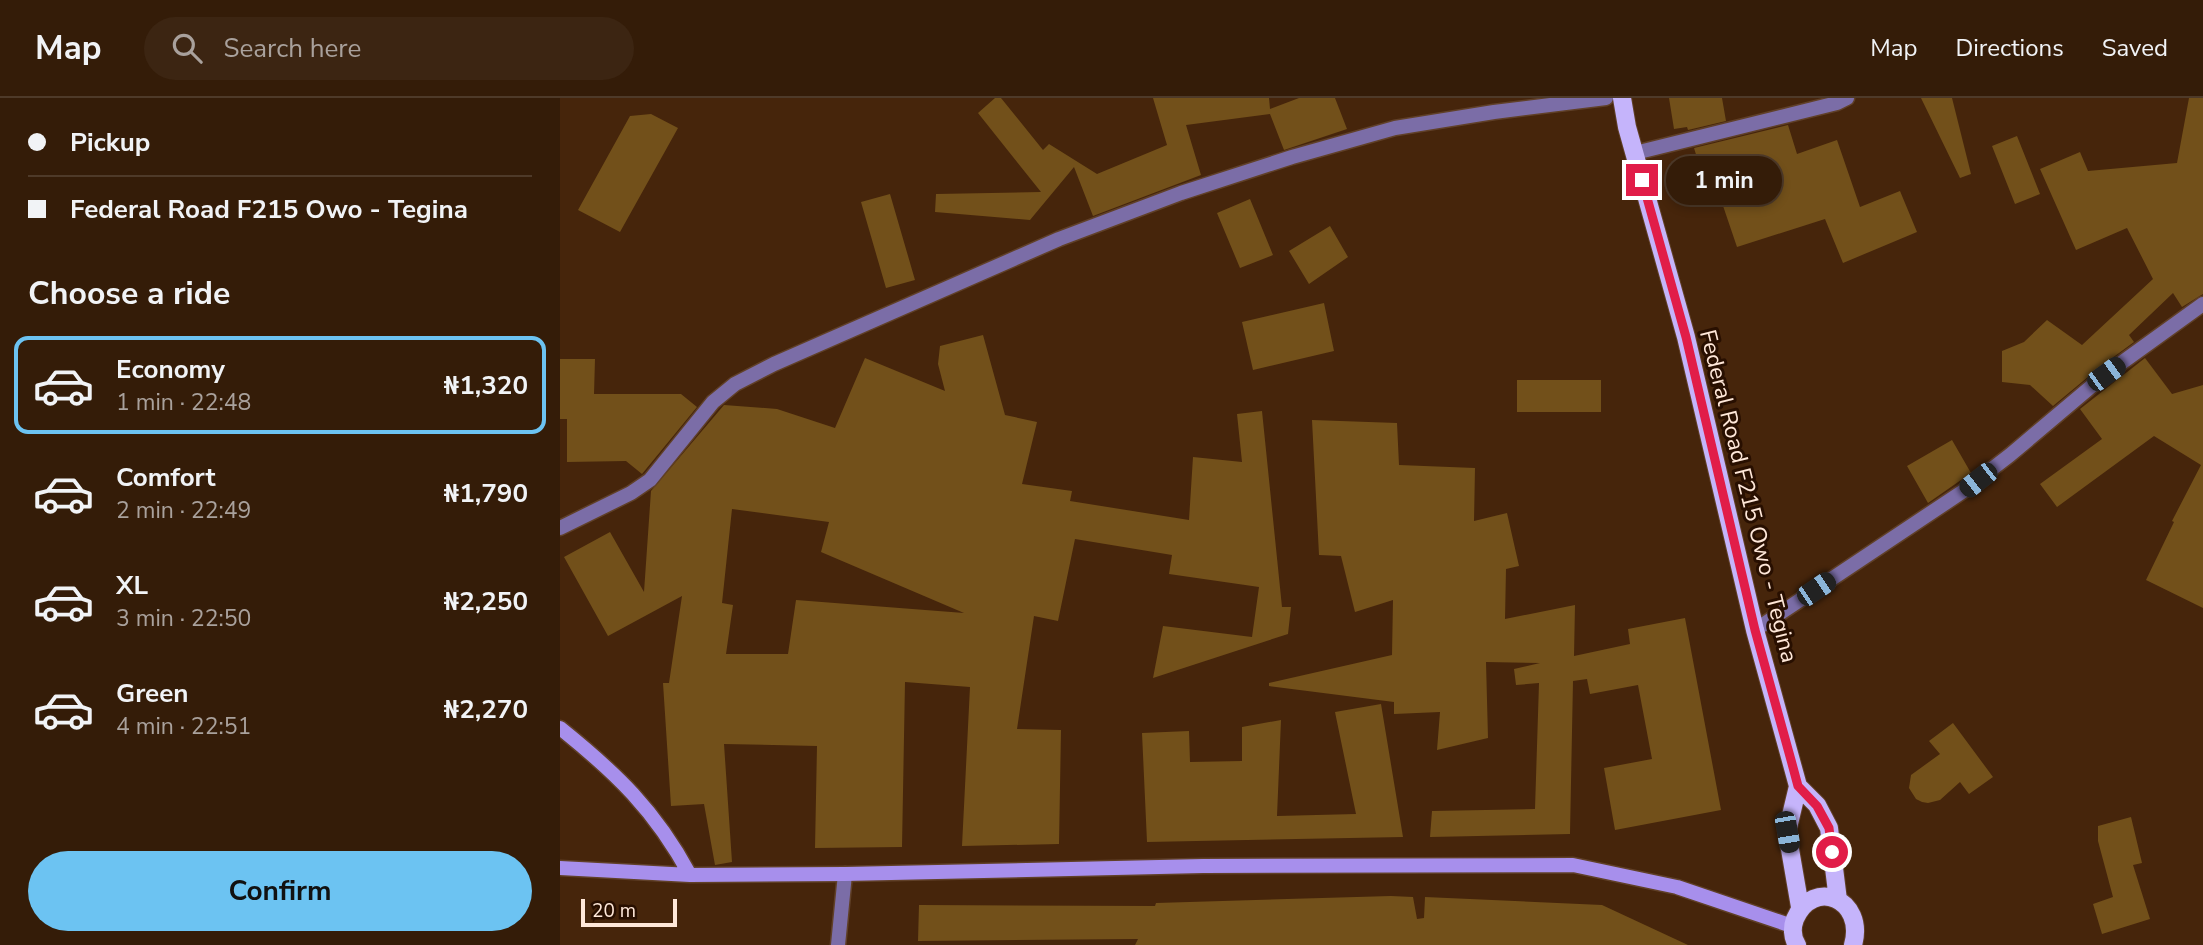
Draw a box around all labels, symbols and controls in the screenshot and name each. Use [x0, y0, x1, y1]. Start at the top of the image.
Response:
search box [144, 17, 634, 80]
text: Map [35, 26, 102, 71]
icon: search [168, 29, 206, 67]
text: Search here [224, 31, 361, 66]
text: Map [1870, 32, 1917, 64]
text: Directions [1955, 32, 2064, 64]
text: Saved [2102, 32, 2168, 64]
text: Pickup [70, 125, 150, 160]
callout: 1 min [1666, 155, 1782, 204]
route end [1626, 164, 1658, 196]
text: 1 min [1694, 165, 1754, 196]
text: Federal Road F215 Owo - Tegina [70, 192, 468, 227]
text: Choose a ride [28, 272, 230, 315]
street label: Federal Road F215 Owo - Tegina [1692, 326, 1805, 666]
text: Economy [116, 352, 225, 387]
car [2083, 353, 2130, 395]
icon: car [32, 354, 95, 417]
text: ₦1,320 [444, 368, 528, 403]
text: 1 min · 22:48 [116, 387, 251, 418]
car [1955, 459, 2002, 501]
text: Comfort [116, 460, 216, 495]
icon: car [32, 462, 95, 525]
text: ₦1,790 [444, 476, 528, 511]
text: 2 min · 22:49 [116, 495, 251, 526]
text: XL [116, 568, 148, 603]
car [1793, 569, 1840, 609]
icon: car [32, 570, 95, 633]
text: ₦2,250 [444, 584, 528, 619]
text: 3 min · 22:50 [116, 603, 251, 634]
text: Green [116, 676, 189, 711]
icon: car [32, 678, 95, 741]
text: ₦2,270 [444, 692, 528, 727]
text: 4 min · 22:51 [116, 711, 251, 742]
car [1774, 809, 1801, 855]
route start [1816, 836, 1848, 868]
button: Confirm [28, 851, 532, 931]
scale bar [581, 896, 677, 928]
text: 20 m [592, 898, 636, 924]

